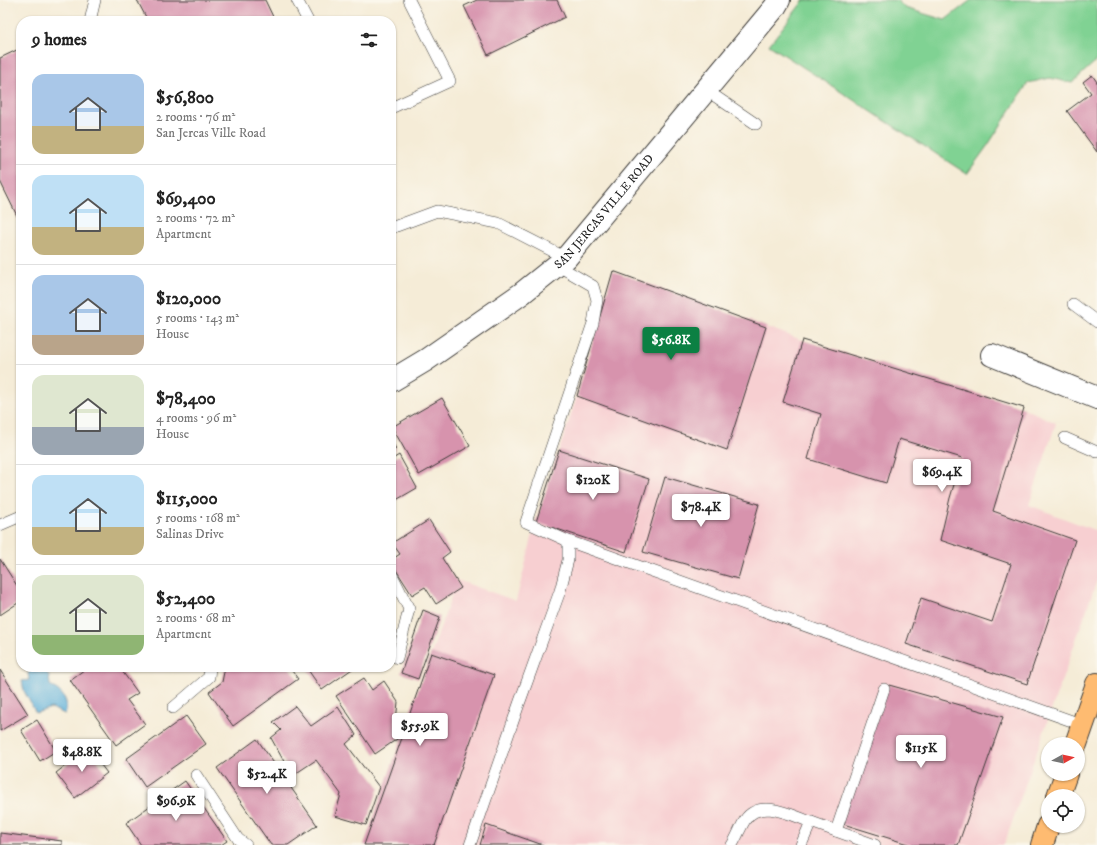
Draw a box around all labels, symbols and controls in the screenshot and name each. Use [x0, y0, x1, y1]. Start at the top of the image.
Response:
text: 9 homes [32, 29, 87, 51]
icon: filters [358, 29, 380, 51]
text: $56,800 [156, 87, 214, 109]
icon: home [64, 90, 112, 138]
text: 2 rooms · 76 m² [156, 109, 235, 125]
text: San Jercas Ville Road [156, 125, 266, 141]
street label: SAN JERCAS VILLE ROAD [551, 151, 657, 272]
text: $69,400 [156, 188, 216, 210]
icon: home [64, 191, 112, 239]
text: 2 rooms · 72 m² [156, 210, 235, 226]
text: Apartment [156, 226, 211, 242]
text: $120,000 [156, 288, 221, 310]
icon: home [64, 291, 112, 339]
text: 5 rooms · 143 m² [156, 310, 239, 326]
text: House [156, 326, 189, 342]
pin: $56.8K [638, 327, 704, 361]
text: $56.8K [651, 332, 691, 348]
text: $78,400 [156, 388, 216, 410]
icon: home [64, 391, 112, 439]
text: 4 rooms · 96 m² [156, 410, 236, 426]
text: House [156, 426, 189, 442]
pin: $69.4K [909, 459, 975, 493]
text: $69.4K [922, 464, 962, 480]
pin: $120K [565, 467, 621, 501]
text: $120K [576, 472, 610, 488]
text: $115,000 [156, 488, 218, 510]
icon: home [64, 491, 112, 539]
pin: $78.4K [668, 494, 734, 528]
text: $78.4K [681, 499, 721, 515]
text: 5 rooms · 168 m² [156, 510, 240, 526]
text: Salinas Drive [156, 526, 224, 542]
text: $52,400 [156, 588, 215, 610]
icon: home [64, 591, 112, 639]
text: 2 rooms · 68 m² [156, 610, 235, 626]
text: Apartment [156, 626, 211, 642]
pin: $55.9K [387, 713, 453, 747]
text: $55.9K [401, 718, 439, 734]
pin: $115K [893, 735, 949, 769]
north arrow [1041, 737, 1085, 781]
map controls [1041, 737, 1085, 833]
pin: $48.8K [49, 739, 115, 773]
text: $115K [905, 740, 937, 756]
text: $48.8K [62, 744, 102, 760]
pin: $52.4K [234, 761, 300, 795]
text: $52.4K [247, 766, 287, 782]
pin: $96.9K [143, 788, 209, 822]
button: locate [1041, 789, 1085, 833]
text: $96.9K [156, 793, 196, 809]

